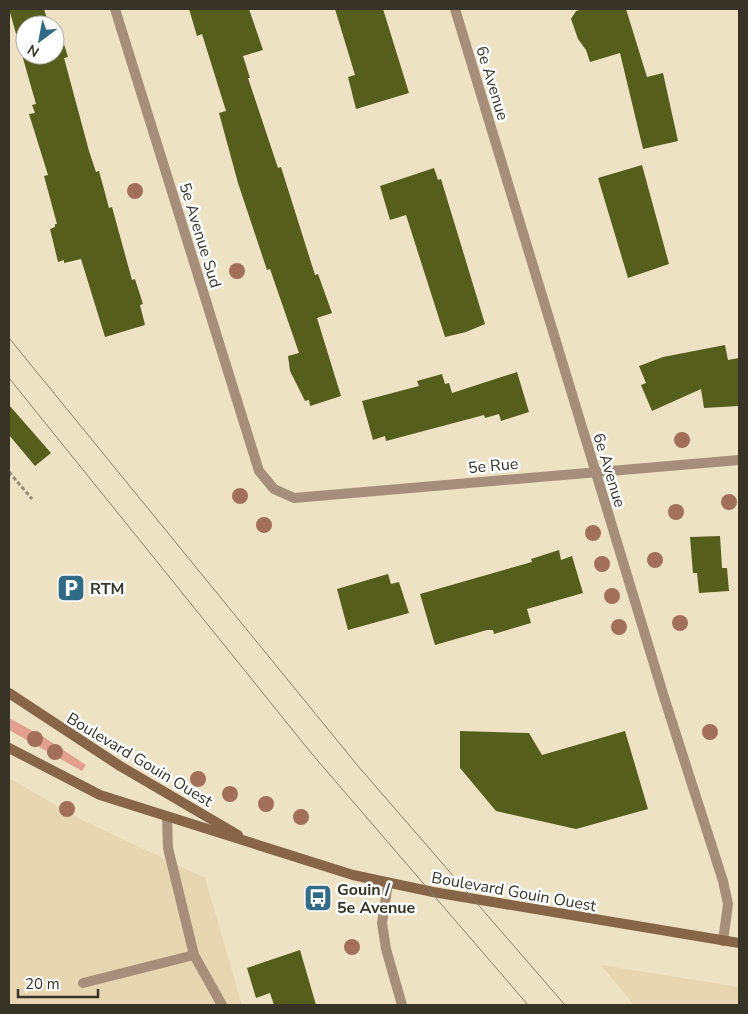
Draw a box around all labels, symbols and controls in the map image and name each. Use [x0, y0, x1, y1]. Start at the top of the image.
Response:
north arrow [15, 15, 65, 65]
text: N [24, 40, 43, 61]
street label: 6e Avenue [470, 43, 514, 123]
street label: 5e Avenue Sud [174, 180, 226, 291]
street label: 6e Avenue [587, 430, 631, 510]
street label: 5e Rue [467, 453, 519, 479]
parking icon: RTM [56, 573, 86, 603]
place label: RTM [90, 578, 124, 600]
street label: Boulevard Gouin Ouest [62, 707, 217, 812]
street label: Boulevard Gouin Ouest [430, 867, 598, 917]
place label: Gouin / 5e Avenue [337, 879, 416, 919]
bus stop icon: Gouin / 5e Avenue [303, 883, 333, 913]
scale bar [18, 966, 98, 998]
text: 20 m [25, 974, 60, 994]

